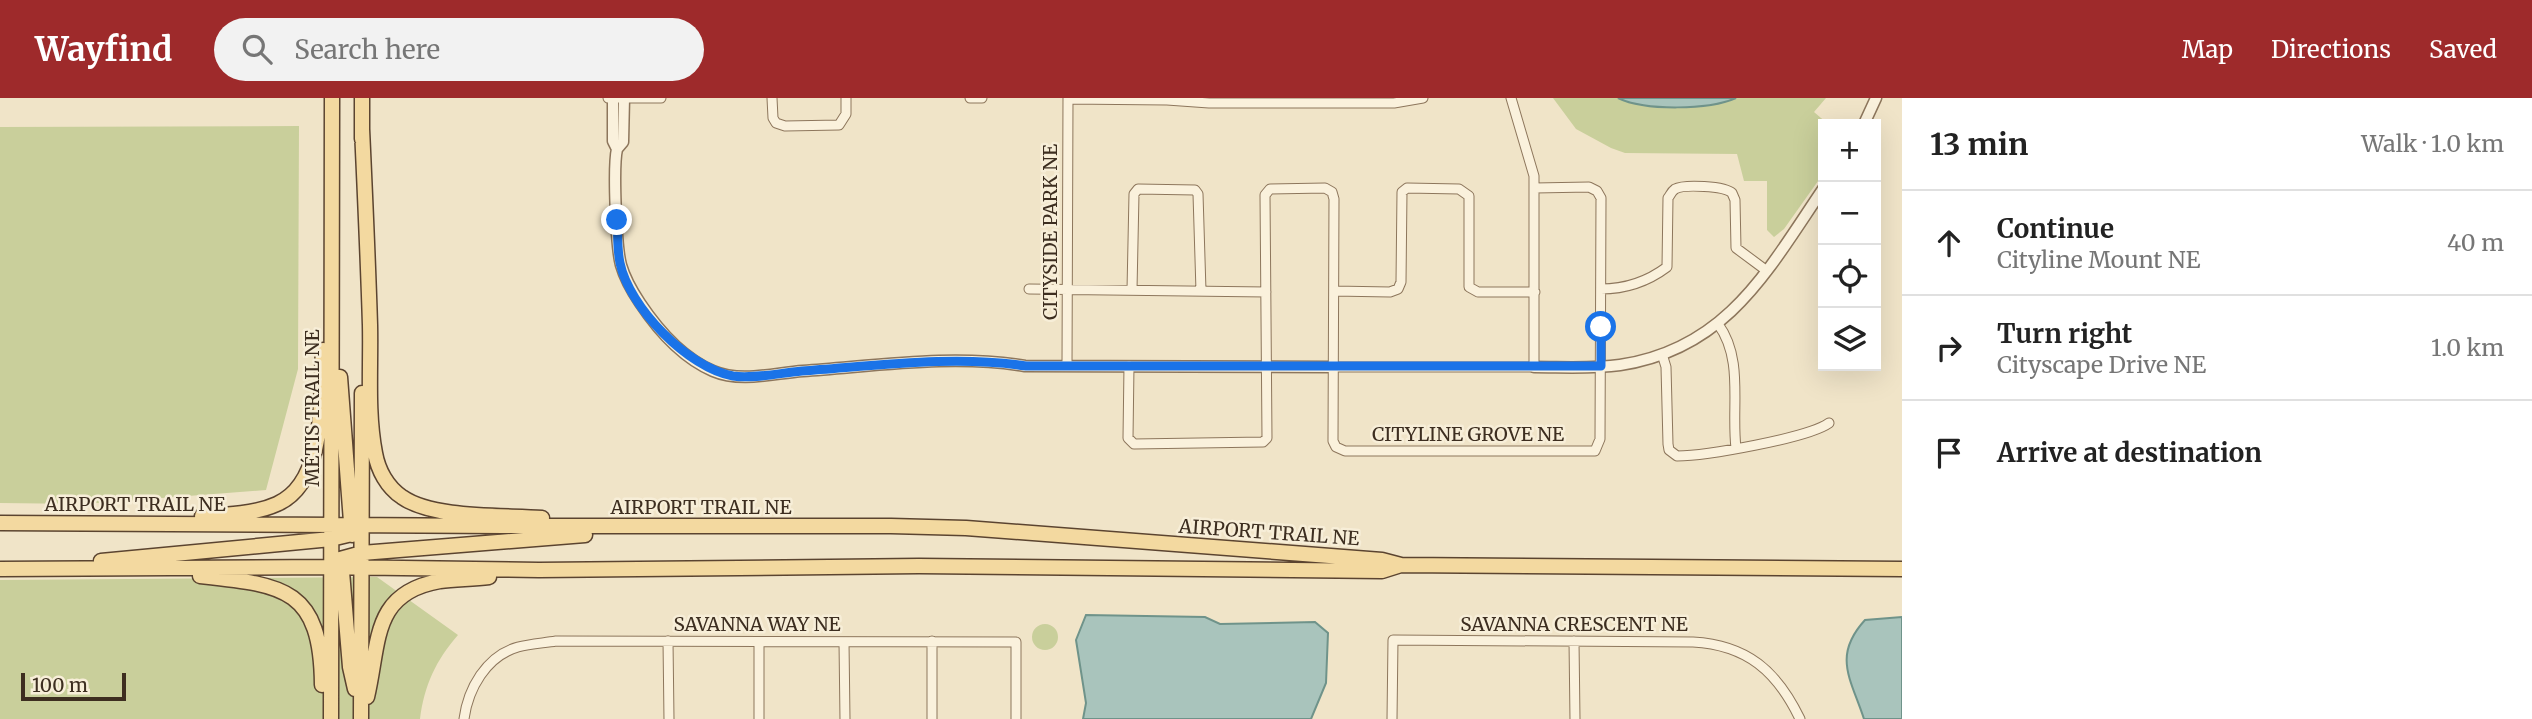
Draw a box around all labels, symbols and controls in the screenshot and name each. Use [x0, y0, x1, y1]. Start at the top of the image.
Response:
search box [214, 18, 704, 81]
text: Wayfind [35, 29, 172, 70]
icon: search [238, 30, 276, 68]
text: Search here [294, 33, 440, 66]
text: Map [2182, 34, 2233, 65]
text: Directions [2271, 34, 2391, 65]
text: Saved [2429, 34, 2497, 65]
map controls [1818, 119, 1881, 371]
button: + [1818, 119, 1881, 182]
text: 13 min [1930, 125, 2028, 163]
text: Walk · 1.0 km [2361, 129, 2504, 158]
street label: CITYSIDE PARK NE [1038, 144, 1062, 320]
button: − [1818, 182, 1881, 245]
route end [601, 204, 632, 235]
text: Continue [1997, 212, 2114, 245]
icon: ahead [1930, 224, 1968, 262]
text: 40 m [2447, 228, 2504, 257]
button: locate [1818, 245, 1881, 308]
text: Cityline Mount NE [1997, 245, 2200, 274]
button: layers [1818, 308, 1881, 371]
route start [1585, 311, 1616, 342]
text: Turn right [1997, 317, 2132, 350]
street label: MÉTIS TRAIL NE [300, 329, 324, 487]
icon: right [1930, 329, 1968, 367]
text: 1.0 km [2431, 333, 2504, 362]
text: Cityscape Drive NE [1997, 350, 2206, 379]
street label: CITYLINE GROVE NE [1372, 422, 1564, 446]
icon: arrive [1930, 434, 1968, 472]
text: Arrive at destination [1997, 436, 2262, 469]
street label: AIRPORT TRAIL NE [44, 492, 225, 516]
street label: AIRPORT TRAIL NE [610, 495, 791, 519]
street label: AIRPORT TRAIL NE [1177, 514, 1360, 550]
street label: SAVANNA WAY NE [673, 612, 841, 636]
street label: SAVANNA CRESCENT NE [1460, 612, 1688, 636]
scale bar [21, 670, 126, 702]
text: 100 m [32, 673, 88, 697]

